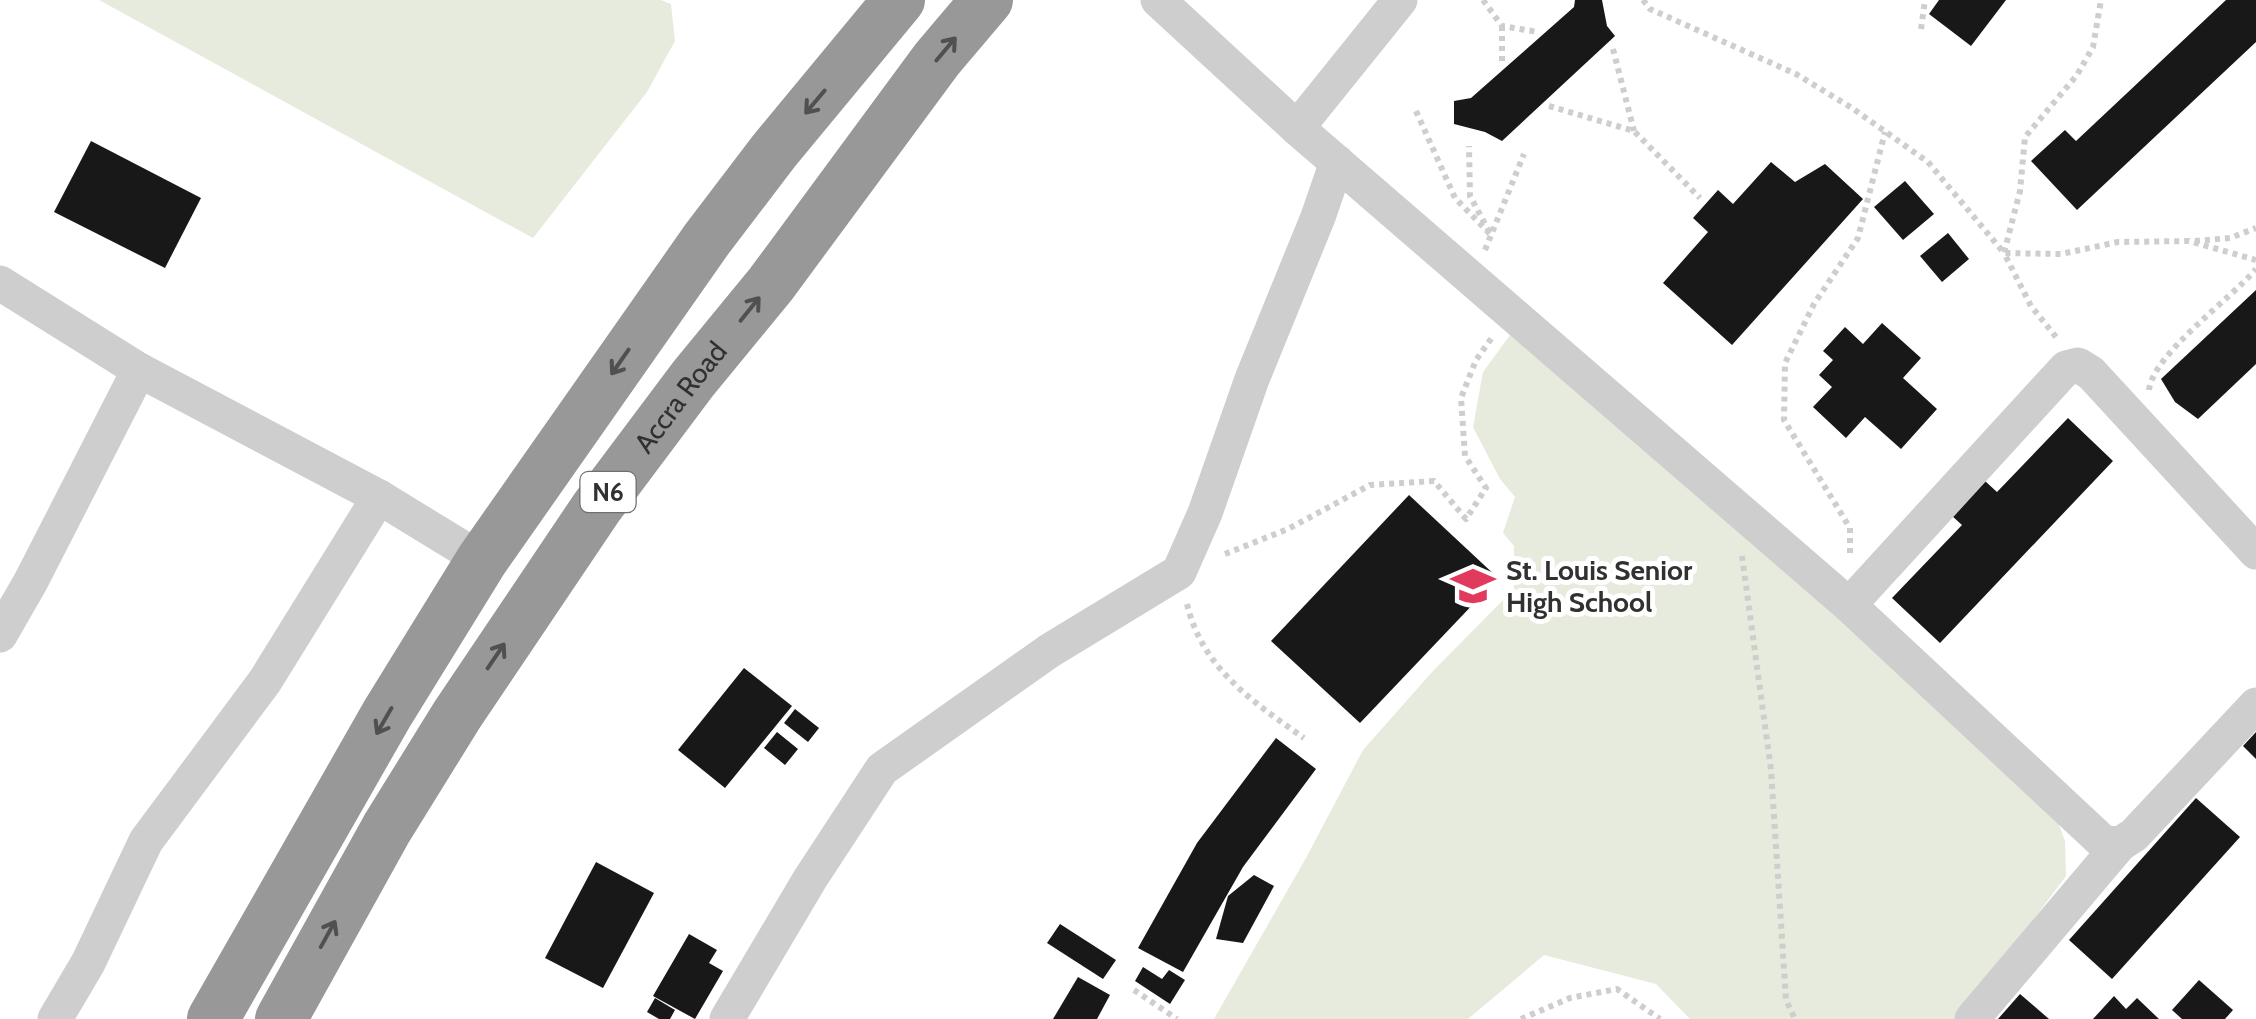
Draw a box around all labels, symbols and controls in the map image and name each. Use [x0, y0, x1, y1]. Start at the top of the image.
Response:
one-way arrow [934, 37, 956, 63]
one-way arrow [804, 89, 826, 115]
one-way arrow [739, 297, 761, 323]
street label: Accra Road [627, 335, 734, 459]
one-way arrow [610, 348, 631, 376]
road number: N6 [580, 472, 636, 512]
place label: St. Louis Senior High School [1506, 553, 1693, 619]
school or university icon: St. Louis Senior High School [1449, 562, 1497, 610]
one-way arrow [486, 642, 507, 670]
one-way arrow [373, 706, 393, 735]
one-way arrow [319, 920, 339, 949]

